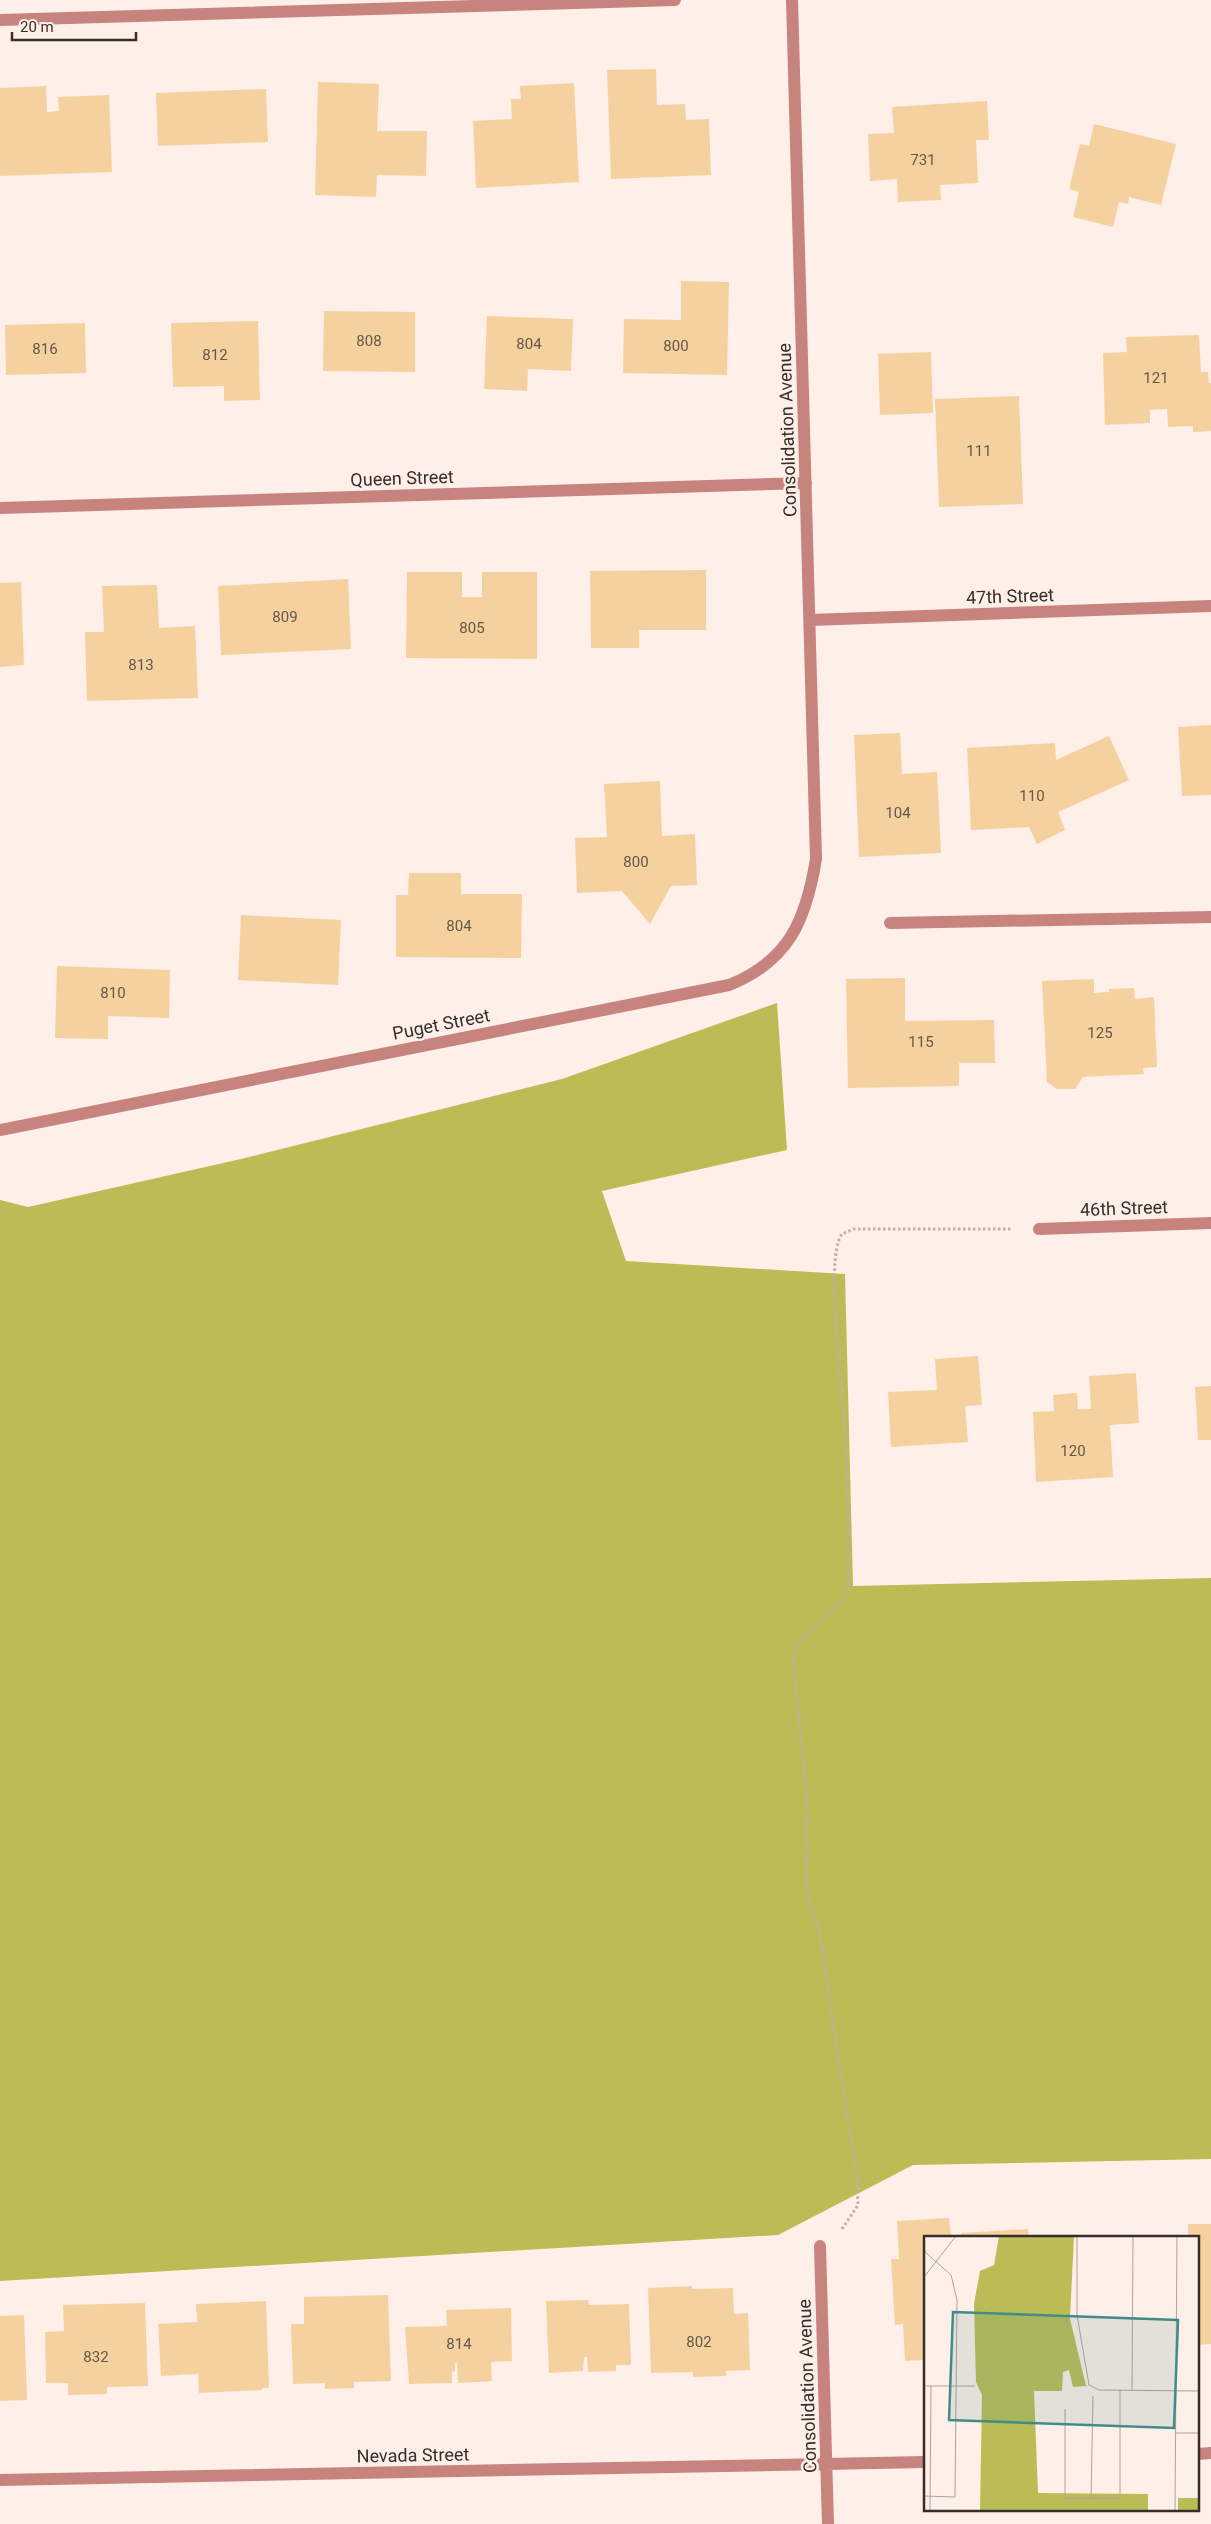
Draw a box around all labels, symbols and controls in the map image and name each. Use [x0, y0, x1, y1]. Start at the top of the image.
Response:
scale bar [12, 10, 136, 42]
text: 20 m [20, 18, 54, 36]
house number: 731 [910, 151, 936, 169]
house number: 808 [356, 332, 382, 350]
house number: 804 [516, 335, 542, 353]
house number: 800 [663, 337, 689, 355]
house number: 816 [32, 340, 58, 358]
street label: Consolidation Avenue [773, 343, 801, 517]
house number: 812 [202, 346, 228, 364]
house number: 121 [1143, 369, 1169, 387]
house number: 111 [966, 442, 992, 460]
street label: Queen Street [350, 466, 454, 490]
street label: 47th Street [966, 584, 1054, 608]
house number: 809 [272, 608, 298, 626]
house number: 805 [459, 619, 485, 637]
house number: 813 [128, 656, 154, 674]
house number: 110 [1019, 787, 1045, 805]
house number: 104 [885, 804, 911, 822]
house number: 800 [623, 853, 649, 871]
house number: 804 [446, 917, 472, 935]
house number: 810 [100, 984, 126, 1002]
street label: Puget Street [391, 1004, 492, 1044]
house number: 125 [1087, 1024, 1113, 1042]
house number: 115 [908, 1033, 934, 1051]
street label: 46th Street [1080, 1196, 1168, 1220]
house number: 120 [1060, 1442, 1086, 1460]
inset map [924, 2236, 1198, 2512]
street label: Consolidation Avenue [793, 2299, 821, 2473]
house number: 802 [686, 2333, 712, 2351]
house number: 814 [446, 2335, 472, 2353]
house number: 832 [83, 2348, 109, 2366]
street label: Nevada Street [357, 2444, 470, 2466]

